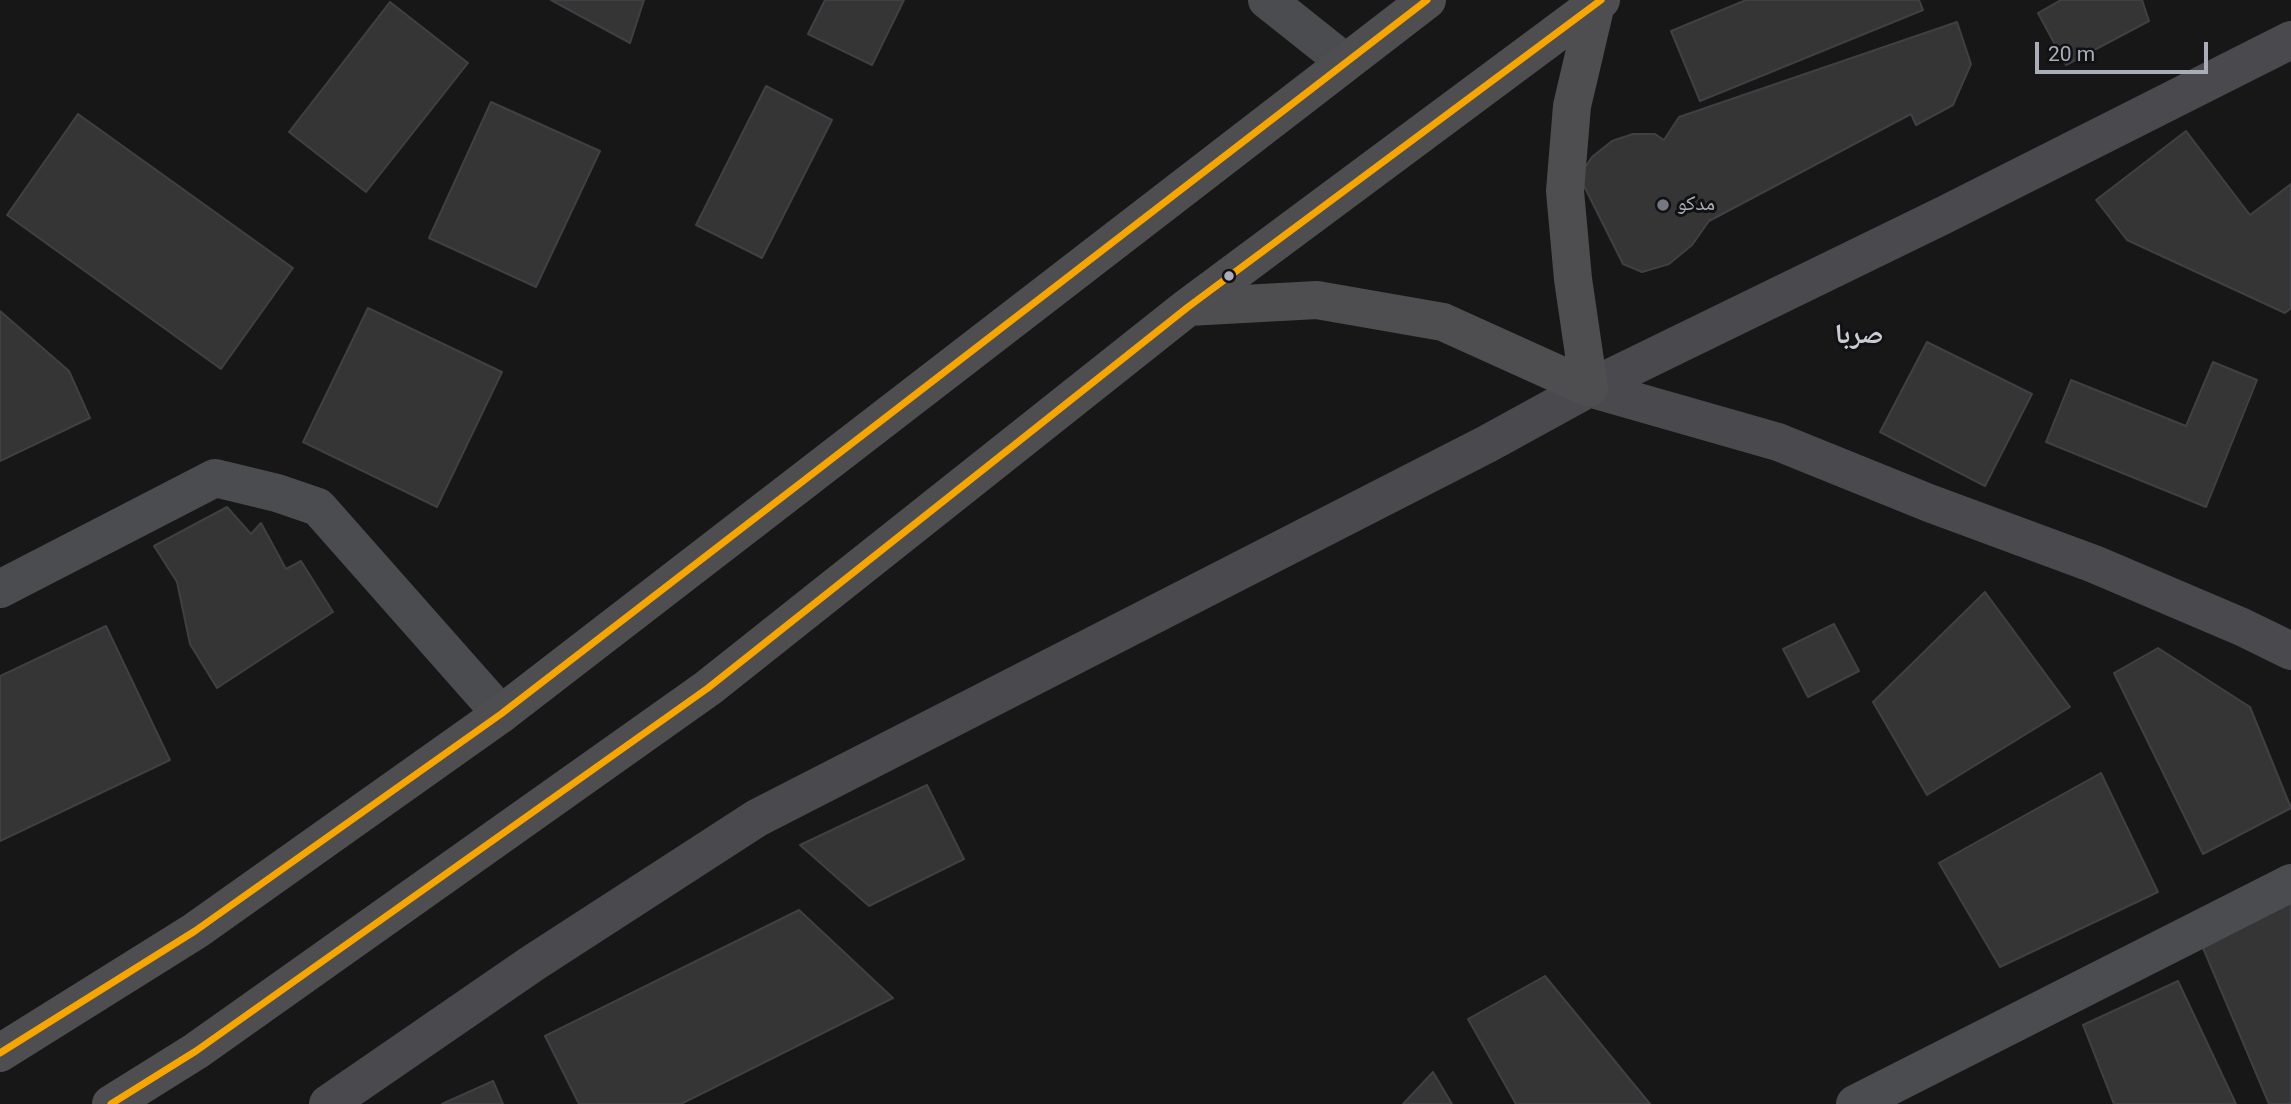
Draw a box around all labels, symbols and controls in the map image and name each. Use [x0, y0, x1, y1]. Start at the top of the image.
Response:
scale bar [2039, 28, 2212, 72]
text: 20 m [2048, 42, 2095, 66]
place label: مدكو [1677, 192, 1715, 218]
marker: مدكو [1655, 197, 1671, 213]
unlabelled marker [1222, 269, 1236, 283]
district label: صربا [1834, 319, 1884, 353]

